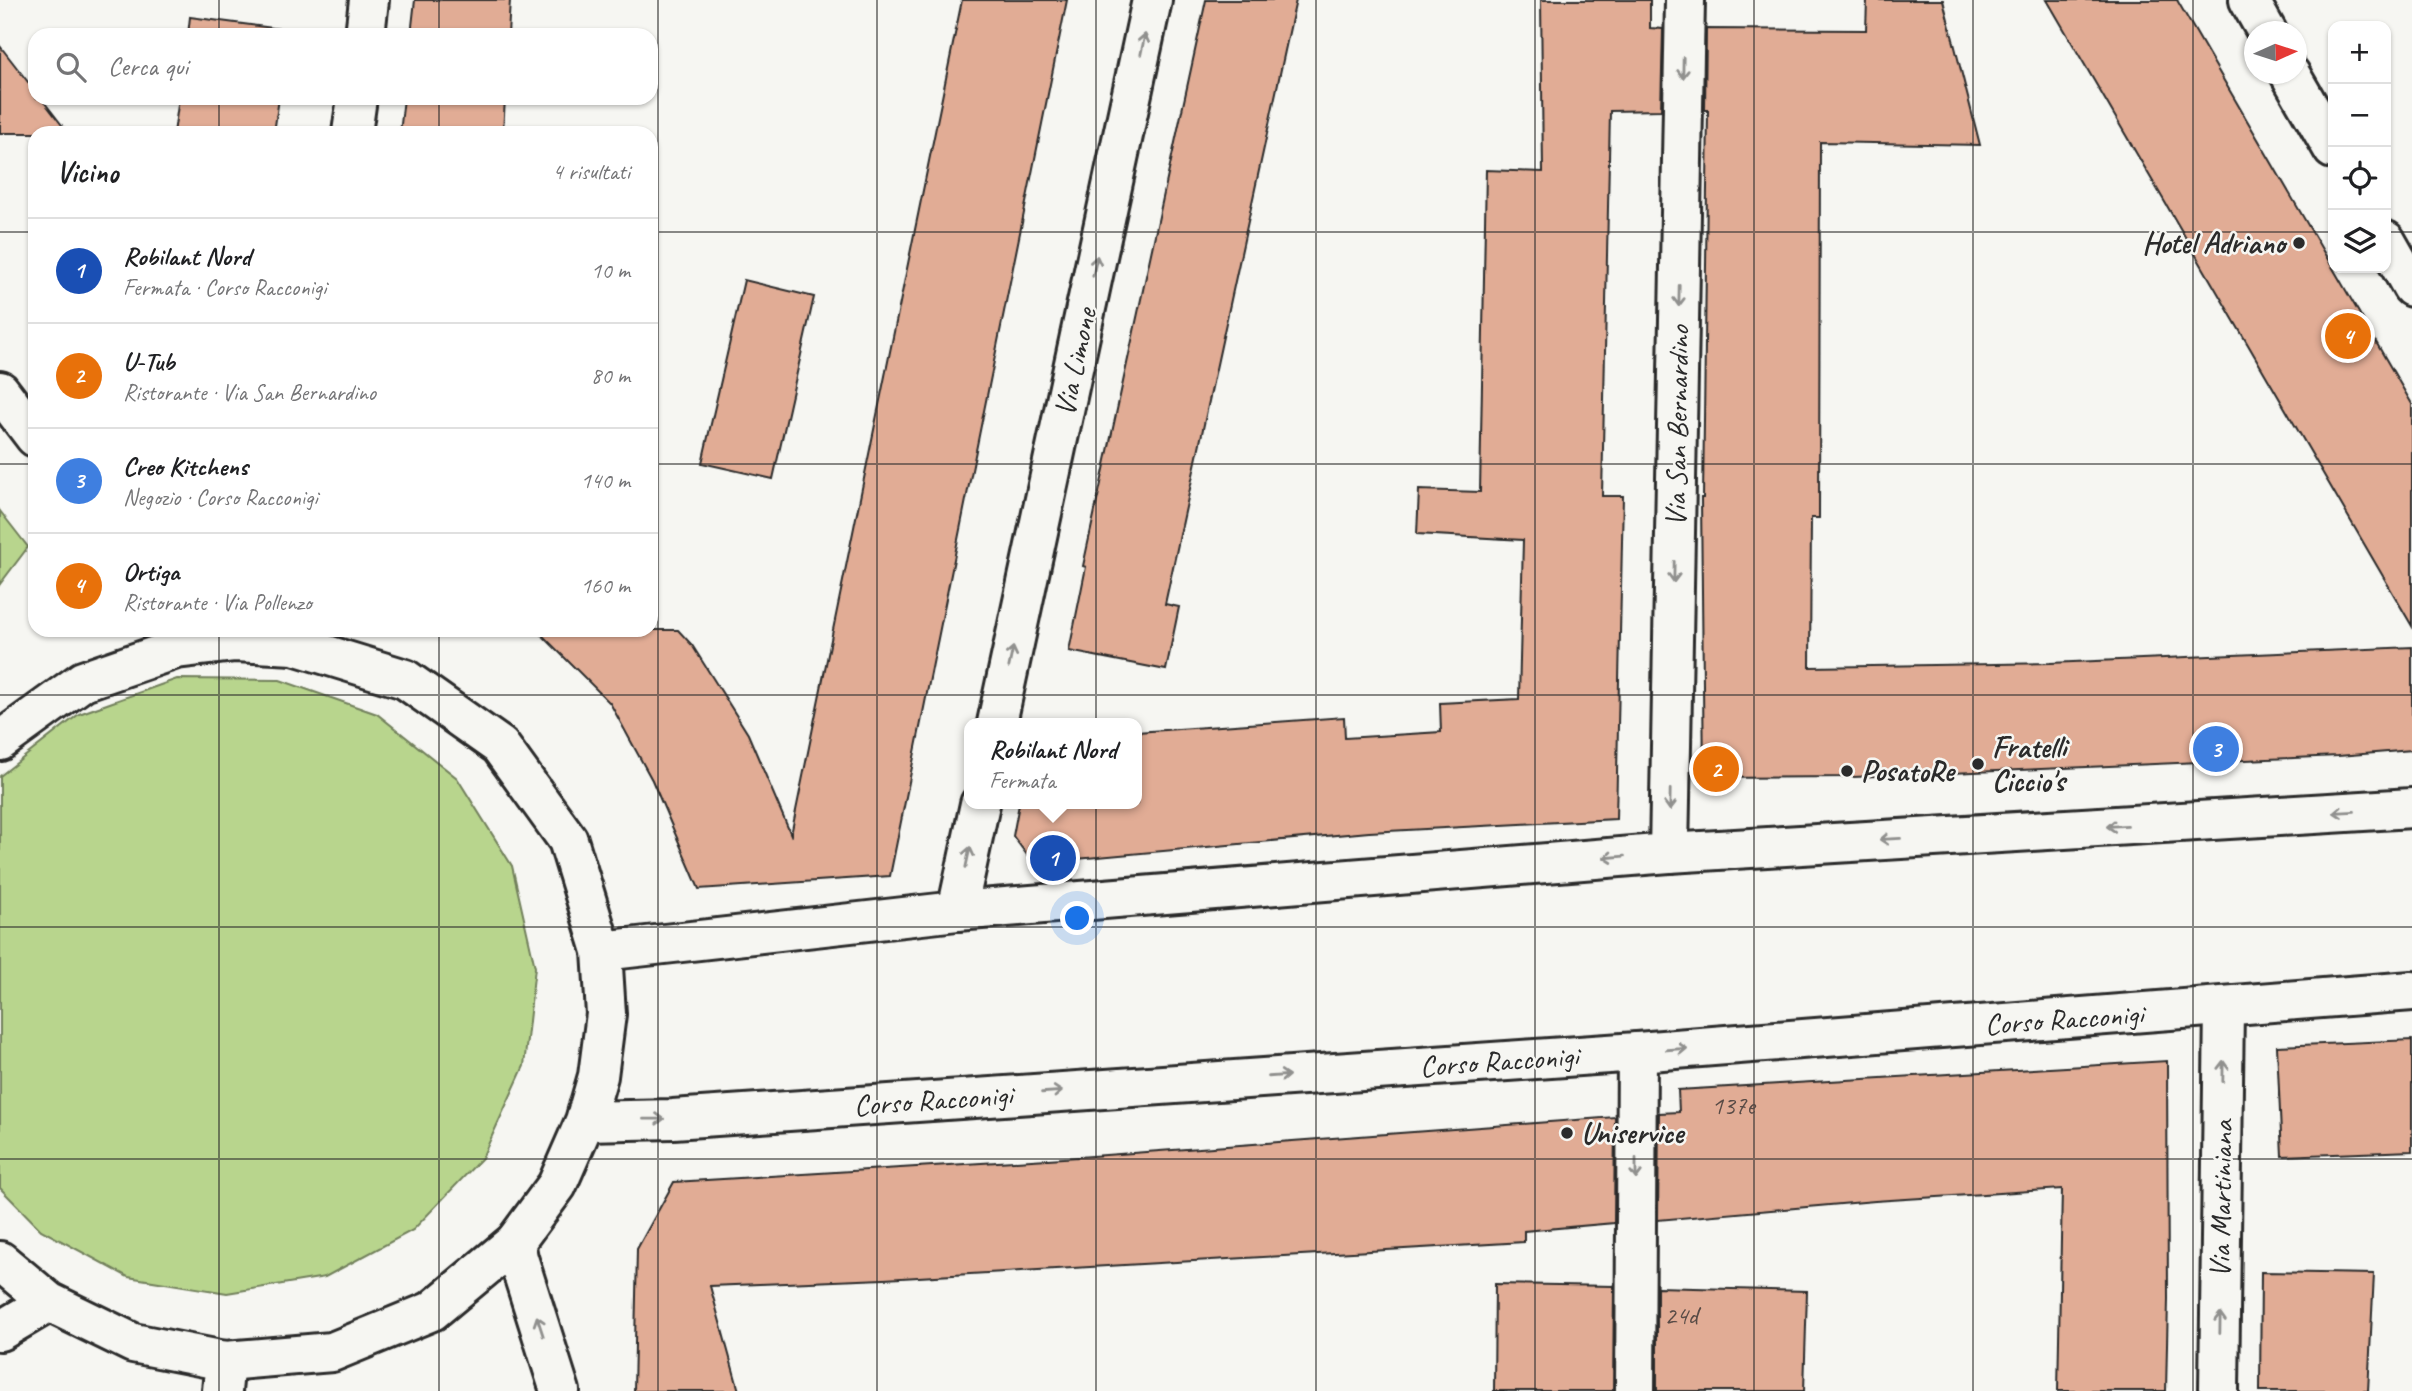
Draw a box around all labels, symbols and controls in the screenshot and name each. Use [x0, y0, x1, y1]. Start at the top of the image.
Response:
north arrow [2244, 21, 2307, 84]
map controls [2328, 21, 2391, 273]
button: + [2328, 21, 2391, 84]
search box [28, 28, 658, 105]
one-way arrow [1136, 33, 1150, 56]
icon: search [52, 48, 90, 86]
text: Cerca qui [108, 50, 188, 83]
one-way arrow [1677, 56, 1690, 79]
button: − [2328, 84, 2391, 147]
button: locate [2328, 147, 2391, 210]
text: Vicino [56, 153, 118, 191]
text: 4 risultati [552, 157, 630, 186]
button: layers [2328, 210, 2391, 273]
place label: Hotel Adriano [2142, 224, 2288, 262]
marker: Hotel Adriano [2291, 235, 2307, 251]
text: Robilant Nord [123, 240, 251, 273]
one-way arrow [1089, 255, 1102, 278]
text: 1 [74, 256, 84, 285]
text: 10 m [591, 256, 630, 285]
text: Fermata · Corso Racconigi [123, 273, 326, 302]
one-way arrow [1673, 284, 1686, 307]
street label: Via Limone [1045, 302, 1105, 419]
pin: 4 [2325, 310, 2371, 362]
street label: Via San Bernardino [1656, 324, 1698, 527]
text: U-Tub [123, 345, 174, 378]
text: 2 [74, 361, 84, 390]
text: 80 m [591, 361, 630, 390]
text: Ristorante · Via San Bernardino [123, 378, 376, 407]
text: Creo Kitchens [123, 450, 248, 483]
text: 3 [74, 466, 84, 495]
text: 140 m [581, 466, 630, 495]
text: Negozio · Corso Racconigi [123, 483, 318, 512]
text: Ortiga [123, 555, 179, 588]
one-way arrow [1668, 560, 1681, 583]
text: 4 [74, 571, 84, 600]
text: 160 m [581, 571, 630, 600]
text: Ristorante · Via Pollenzo [123, 588, 312, 617]
one-way arrow [1006, 646, 1019, 668]
popup [964, 718, 1142, 809]
pin: 3 [2193, 723, 2239, 775]
place label: Fratelli Ciccio's [1992, 728, 2070, 800]
text: Robilant Nord [989, 733, 1117, 766]
pin: 2 [1693, 743, 1739, 795]
place label: PosatoRe [1861, 752, 1957, 790]
marker: Fratelli Ciccio's [1970, 756, 1986, 772]
marker: PosatoRe [1839, 763, 1855, 779]
text: Fermata [989, 766, 1055, 795]
one-way arrow [1664, 788, 1677, 811]
one-way arrow [2333, 805, 2356, 818]
one-way arrow [2106, 819, 2129, 832]
pin: 1 [1030, 832, 1076, 884]
one-way arrow [1878, 833, 1901, 846]
one-way arrow [962, 846, 976, 869]
one-way arrow [1603, 851, 1626, 864]
your location [1060, 901, 1094, 935]
street label: Corso Racconigi [1984, 994, 2148, 1043]
street label: Corso Racconigi [1419, 1036, 1583, 1085]
one-way arrow [1665, 1042, 1688, 1055]
one-way arrow [2216, 1060, 2230, 1083]
one-way arrow [1267, 1070, 1290, 1083]
street label: Corso Racconigi [853, 1075, 1017, 1124]
one-way arrow [1040, 1085, 1062, 1098]
house number: 137e [1711, 1089, 1757, 1122]
one-way arrow [642, 1113, 665, 1126]
place label: Uniservice [1581, 1114, 1686, 1152]
street label: Via Martiniana [2201, 1118, 2241, 1278]
marker: Uniservice [1559, 1125, 1575, 1141]
one-way arrow [1629, 1157, 1643, 1180]
house number: 24d [1664, 1299, 1702, 1332]
one-way arrow [2213, 1312, 2226, 1335]
one-way arrow [532, 1315, 545, 1337]

